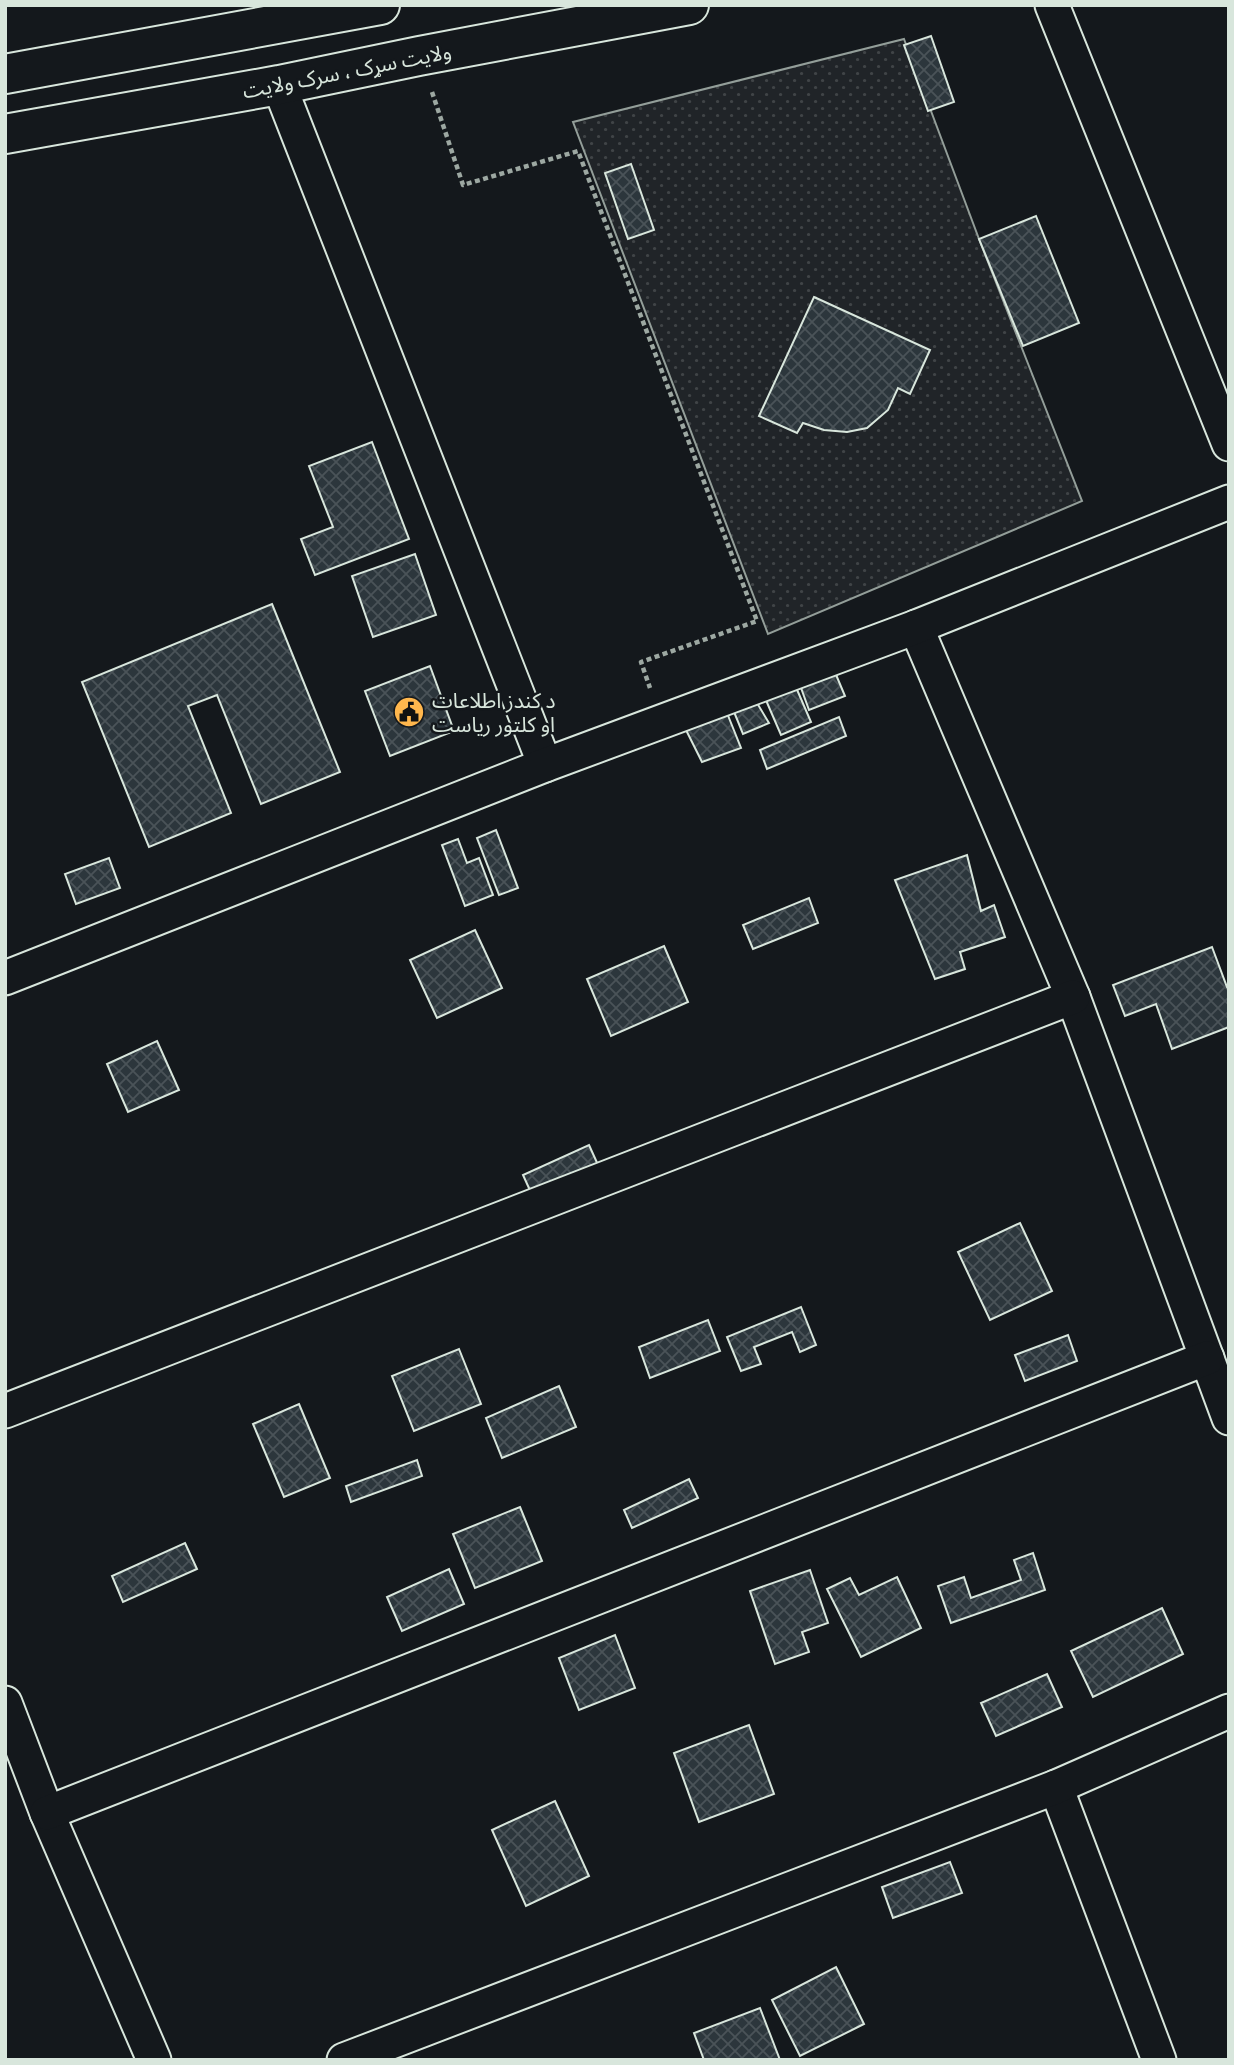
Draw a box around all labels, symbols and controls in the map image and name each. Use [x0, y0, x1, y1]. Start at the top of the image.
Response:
street label: ولایت سړک ، سرک ولایت [240, 38, 454, 104]
place label: د کندز اطلاعات او کلتور ریاست [432, 688, 556, 737]
public building icon: د کندز اطلاعات او کلتور ریاست [392, 695, 426, 729]

